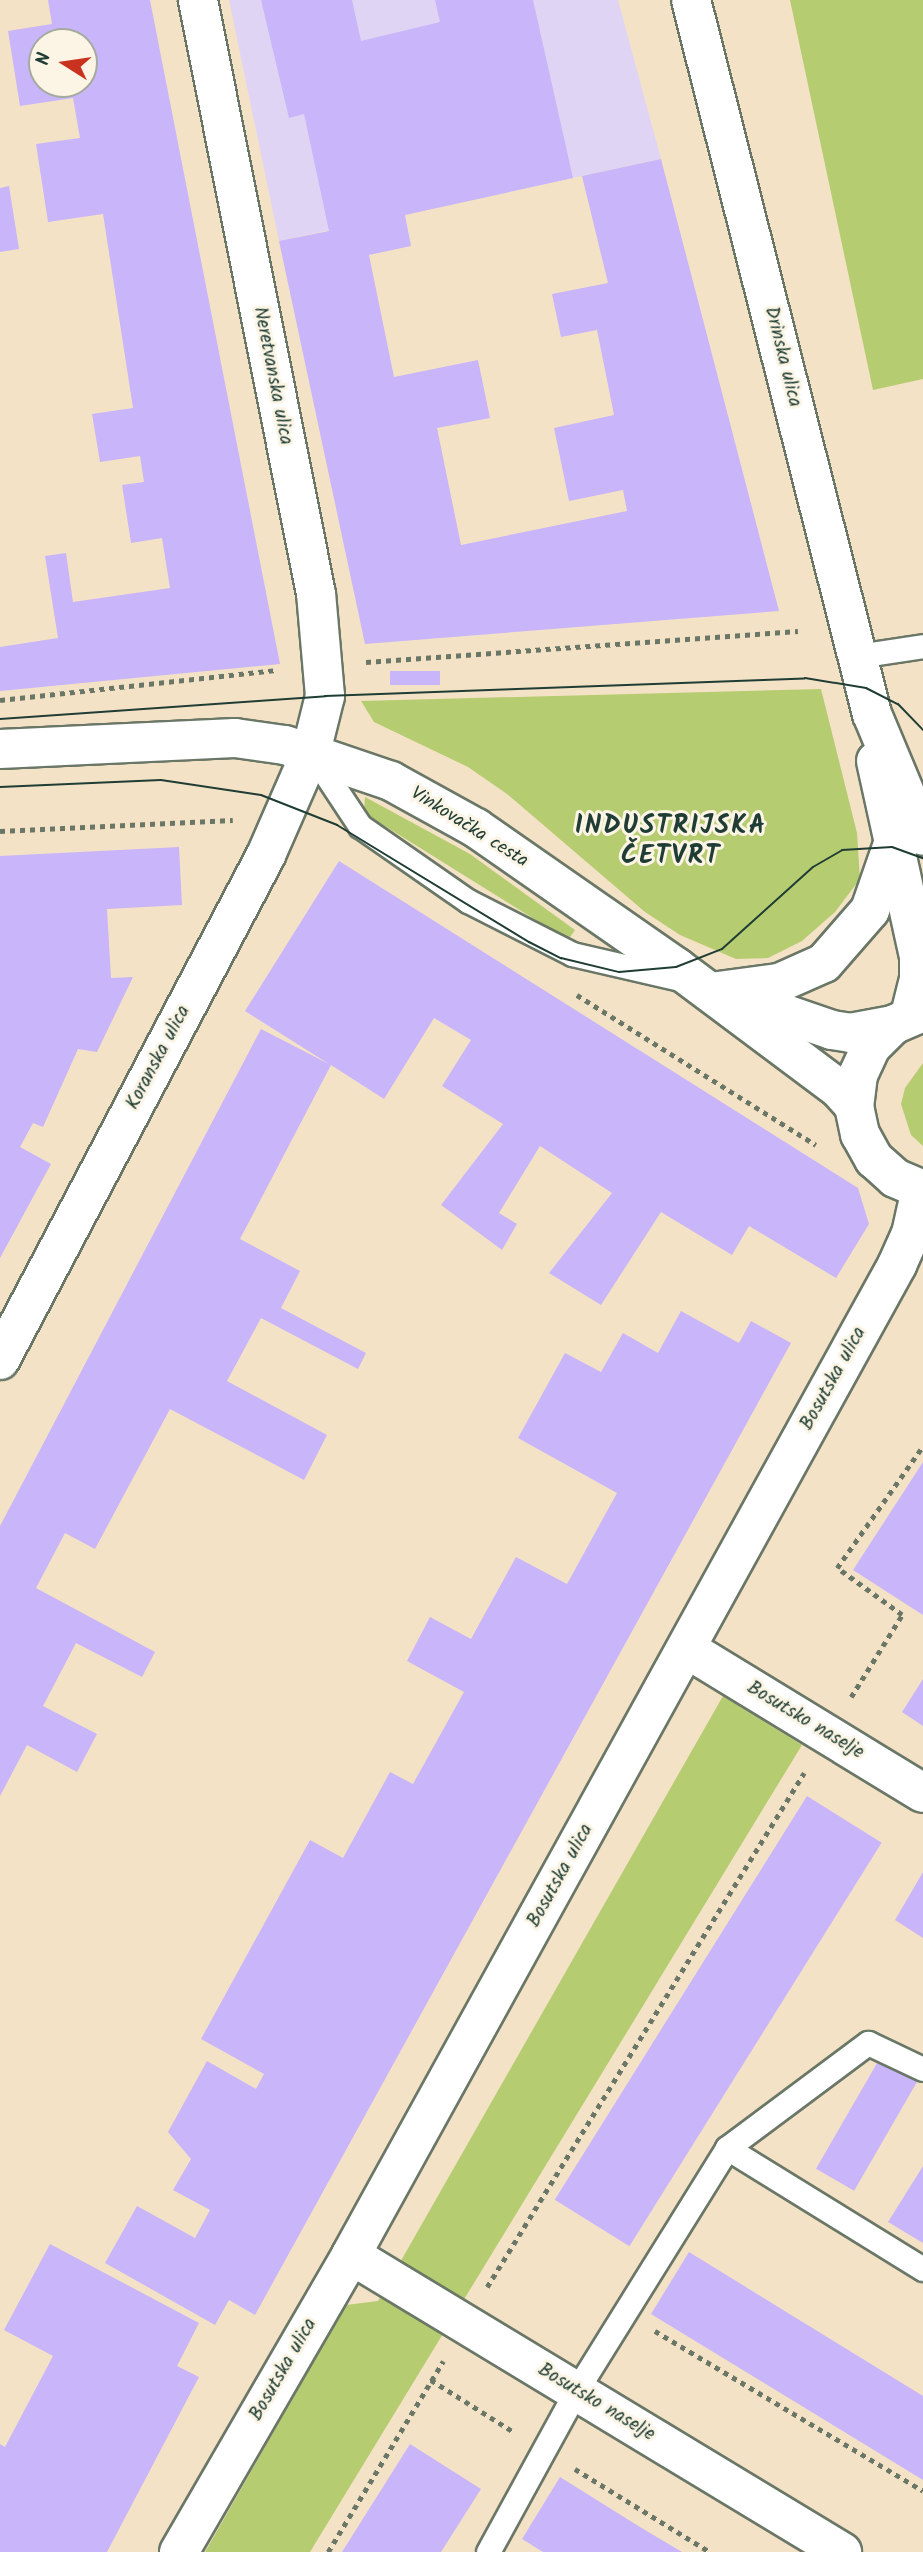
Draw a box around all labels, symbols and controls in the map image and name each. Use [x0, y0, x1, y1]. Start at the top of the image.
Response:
north arrow [28, 28, 98, 98]
text: N [28, 50, 60, 68]
street label: Neretvanska ulica [247, 305, 297, 447]
street label: Drinska ulica [759, 305, 805, 409]
street label: Vinkovačka cesta [406, 783, 532, 873]
district label: INDUSTRIJSKA ČETVRT [576, 811, 766, 872]
street label: Koranska ulica [122, 1002, 196, 1114]
street label: Bosutska ulica [796, 1323, 872, 1435]
street label: Bosutsko naselje [742, 1677, 868, 1765]
street label: Bosutska ulica [523, 1820, 599, 1932]
street label: Bosutska ulica [245, 2315, 323, 2425]
street label: Bosutsko naselje [533, 2359, 659, 2447]

